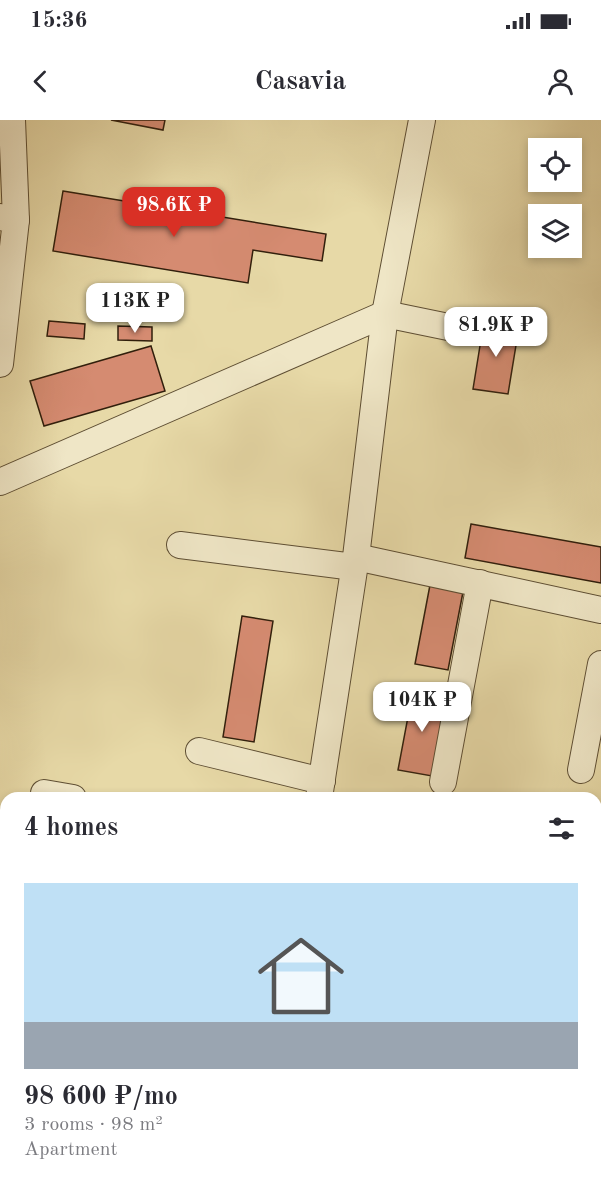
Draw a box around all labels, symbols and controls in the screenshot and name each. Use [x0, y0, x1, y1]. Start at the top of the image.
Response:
text: 15:36 [30, 10, 87, 32]
icon: back [24, 65, 57, 98]
icon: person [544, 65, 577, 98]
text: Casavia [255, 68, 346, 95]
map controls [528, 138, 582, 258]
button: locate [528, 138, 582, 192]
pin: 98.6K ₽ [119, 187, 229, 238]
text: 98.6K ₽ [136, 196, 212, 216]
button: layers [528, 204, 582, 258]
pin: 113K ₽ [86, 283, 184, 334]
text: 113K ₽ [100, 292, 170, 312]
pin: 81.9K ₽ [441, 307, 551, 358]
text: 81.9K ₽ [458, 316, 534, 336]
pin: 104K ₽ [373, 682, 471, 733]
text: 104K ₽ [387, 691, 457, 711]
icon: filters [545, 812, 578, 845]
text: 4 homes [24, 815, 118, 841]
icon: home [247, 922, 355, 1030]
text: 98 600 ₽/mo [24, 1084, 178, 1110]
text: 3 rooms · 98 m² [24, 1115, 163, 1135]
text: Apartment [24, 1140, 118, 1160]

